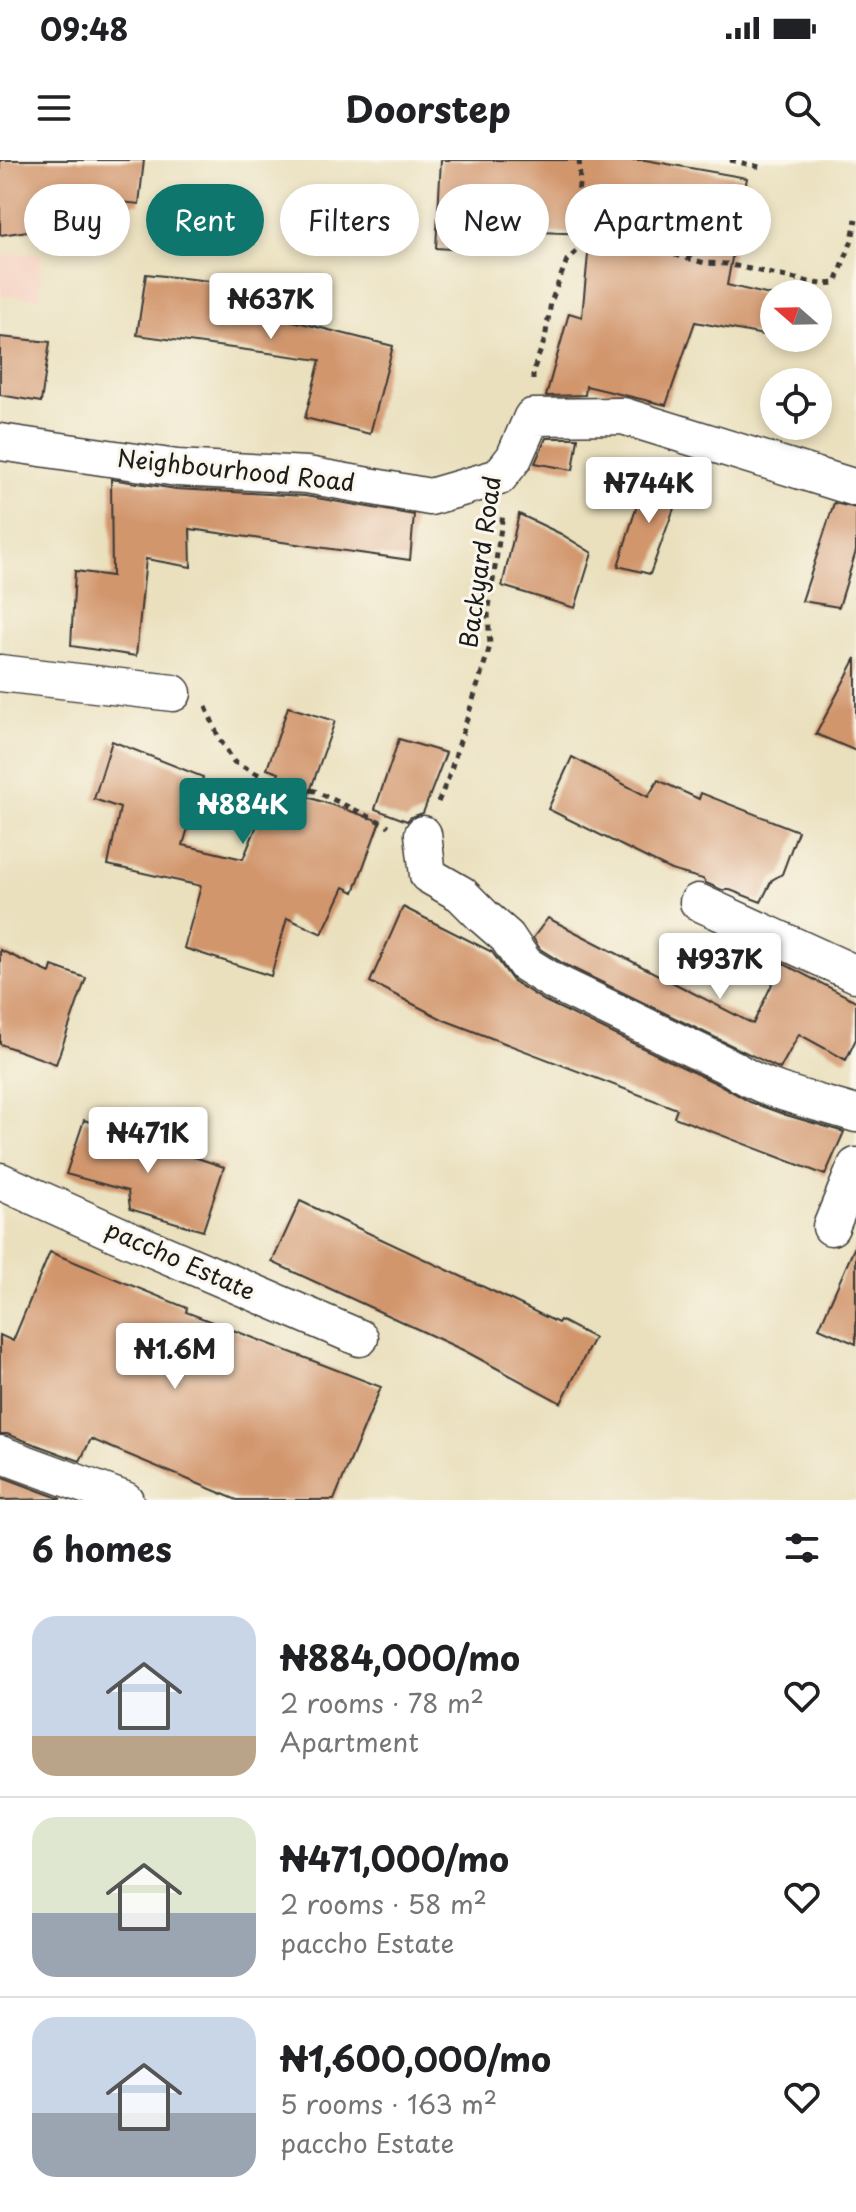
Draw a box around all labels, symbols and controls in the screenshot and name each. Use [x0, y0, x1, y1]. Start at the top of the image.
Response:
text: 09:48 [40, 6, 128, 51]
text: Doorstep [345, 81, 511, 135]
icon: menu [32, 86, 76, 130]
icon: search [780, 86, 824, 130]
chip: Buy [24, 184, 130, 256]
chip: Rent [146, 184, 264, 256]
chip: Filters [280, 184, 419, 256]
chip: New [435, 184, 549, 256]
chip: Apartment [565, 184, 771, 256]
pin: ₦637K [215, 273, 327, 341]
text: ₦637K [227, 279, 315, 318]
north arrow [760, 280, 832, 352]
map controls [760, 280, 832, 440]
button: locate [760, 368, 832, 440]
street label: Neighbourhood Road [116, 439, 357, 499]
pin: ₦744K [593, 457, 705, 525]
text: ₦744K [604, 463, 694, 502]
street label: Backyard Road [449, 473, 509, 650]
pin: ₦884K [187, 778, 299, 846]
text: ₦884K [198, 784, 288, 823]
pin: ₦937K [664, 933, 776, 1001]
text: ₦937K [677, 939, 763, 978]
pin: ₦471K [92, 1107, 204, 1175]
text: ₦471K [107, 1113, 189, 1152]
street label: paccho Estate [100, 1210, 262, 1308]
pin: ₦1.6M [119, 1323, 231, 1391]
text: ₦1.6M [134, 1329, 216, 1368]
text: 6 homes [32, 1522, 172, 1574]
icon: filters [780, 1526, 824, 1570]
text: ₦884,000/mo [280, 1631, 520, 1683]
icon: home [96, 1648, 192, 1744]
icon: heart [780, 1674, 824, 1718]
text: 2 rooms · 78 m² [280, 1683, 484, 1722]
text: Apartment [280, 1722, 419, 1761]
text: ₦471,000/mo [280, 1832, 509, 1884]
icon: home [96, 1849, 192, 1945]
icon: heart [780, 1875, 824, 1919]
text: 2 rooms · 58 m² [280, 1884, 487, 1923]
text: paccho Estate [280, 1923, 454, 1962]
text: ₦1,600,000/mo [280, 2032, 551, 2084]
icon: home [96, 2049, 192, 2145]
icon: heart [780, 2075, 824, 2119]
text: 5 rooms · 163 m² [280, 2084, 497, 2123]
text: paccho Estate [280, 2123, 454, 2162]

